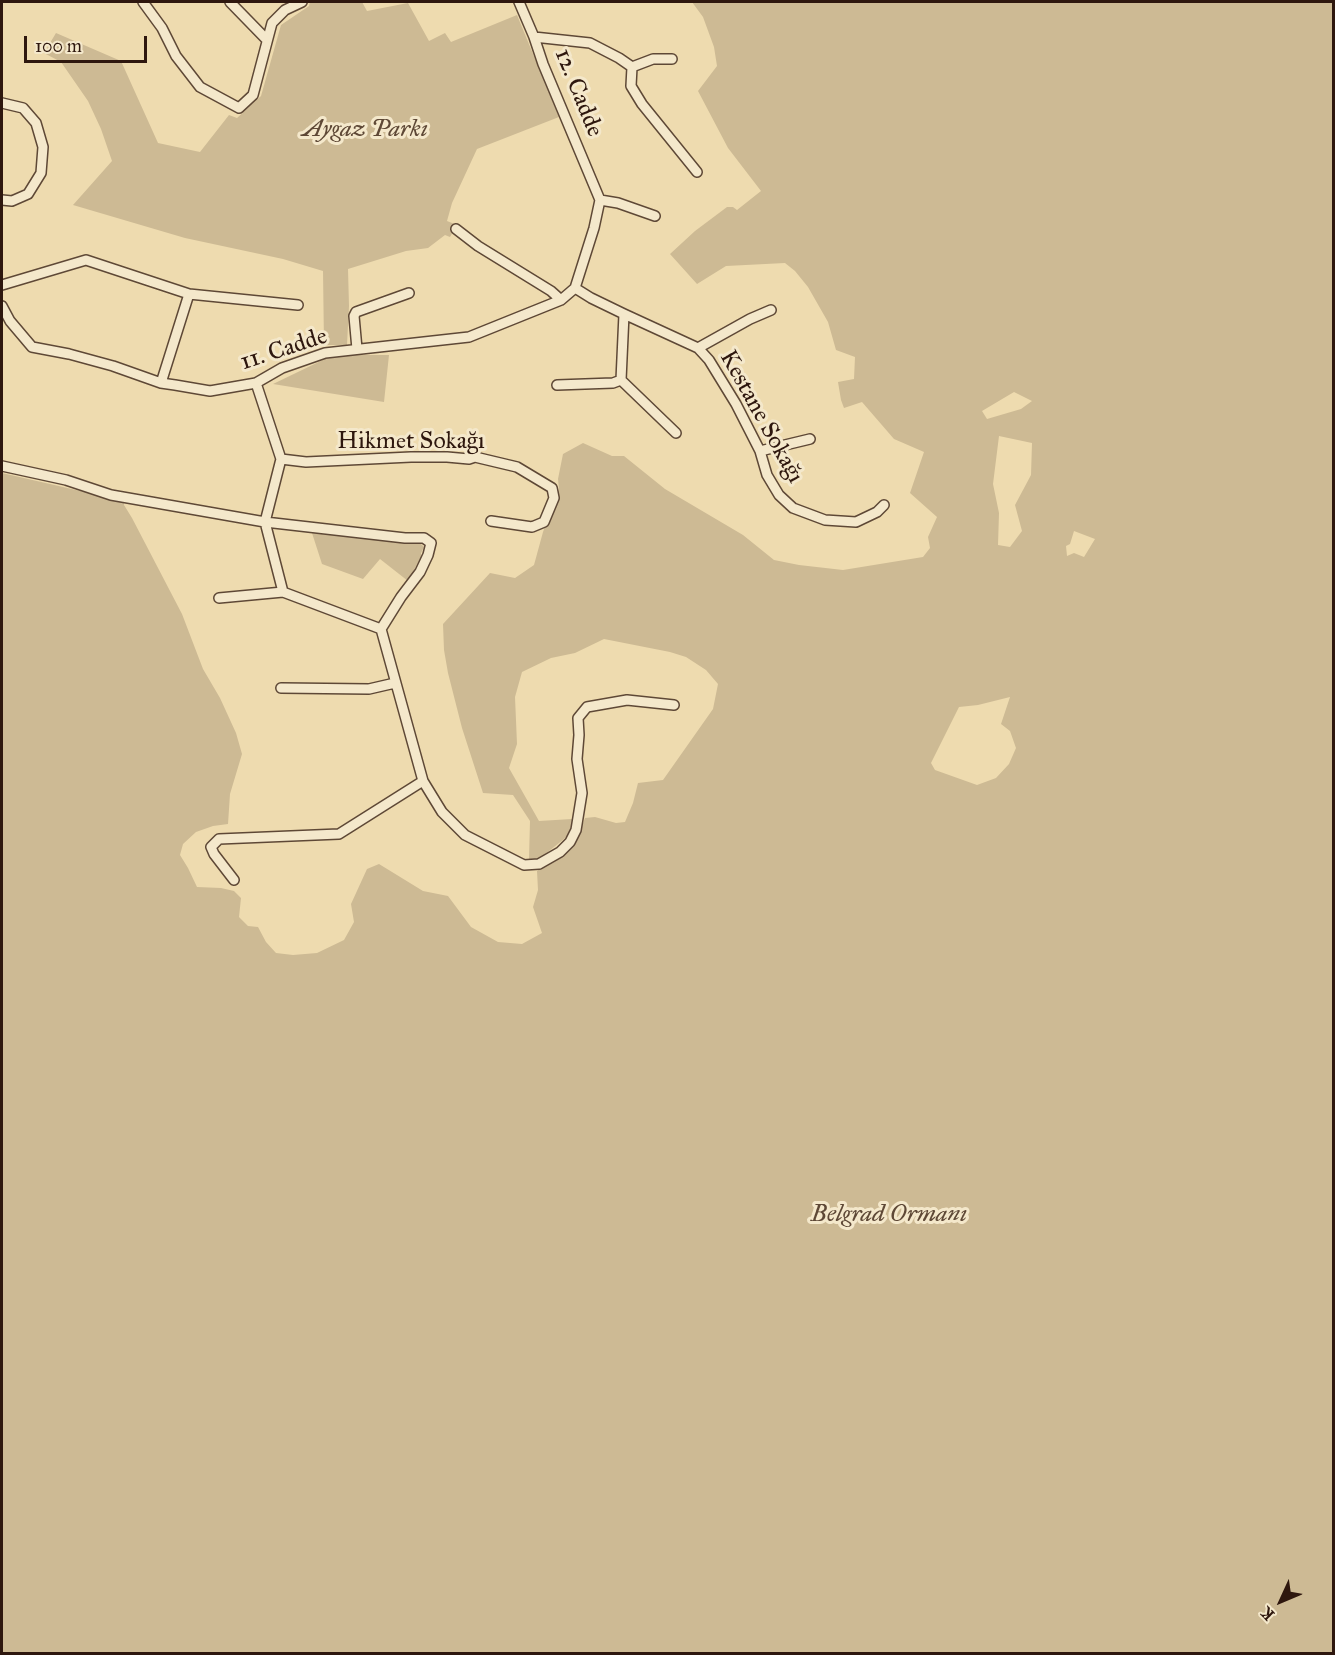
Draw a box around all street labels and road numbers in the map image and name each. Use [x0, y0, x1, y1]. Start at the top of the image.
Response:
street label: 12. Cadde [547, 45, 609, 141]
street label: 11. Cadde [237, 322, 331, 378]
street label: Kestane Sokağı [713, 346, 809, 488]
street label: Hikmet Sokağı [337, 428, 485, 456]

